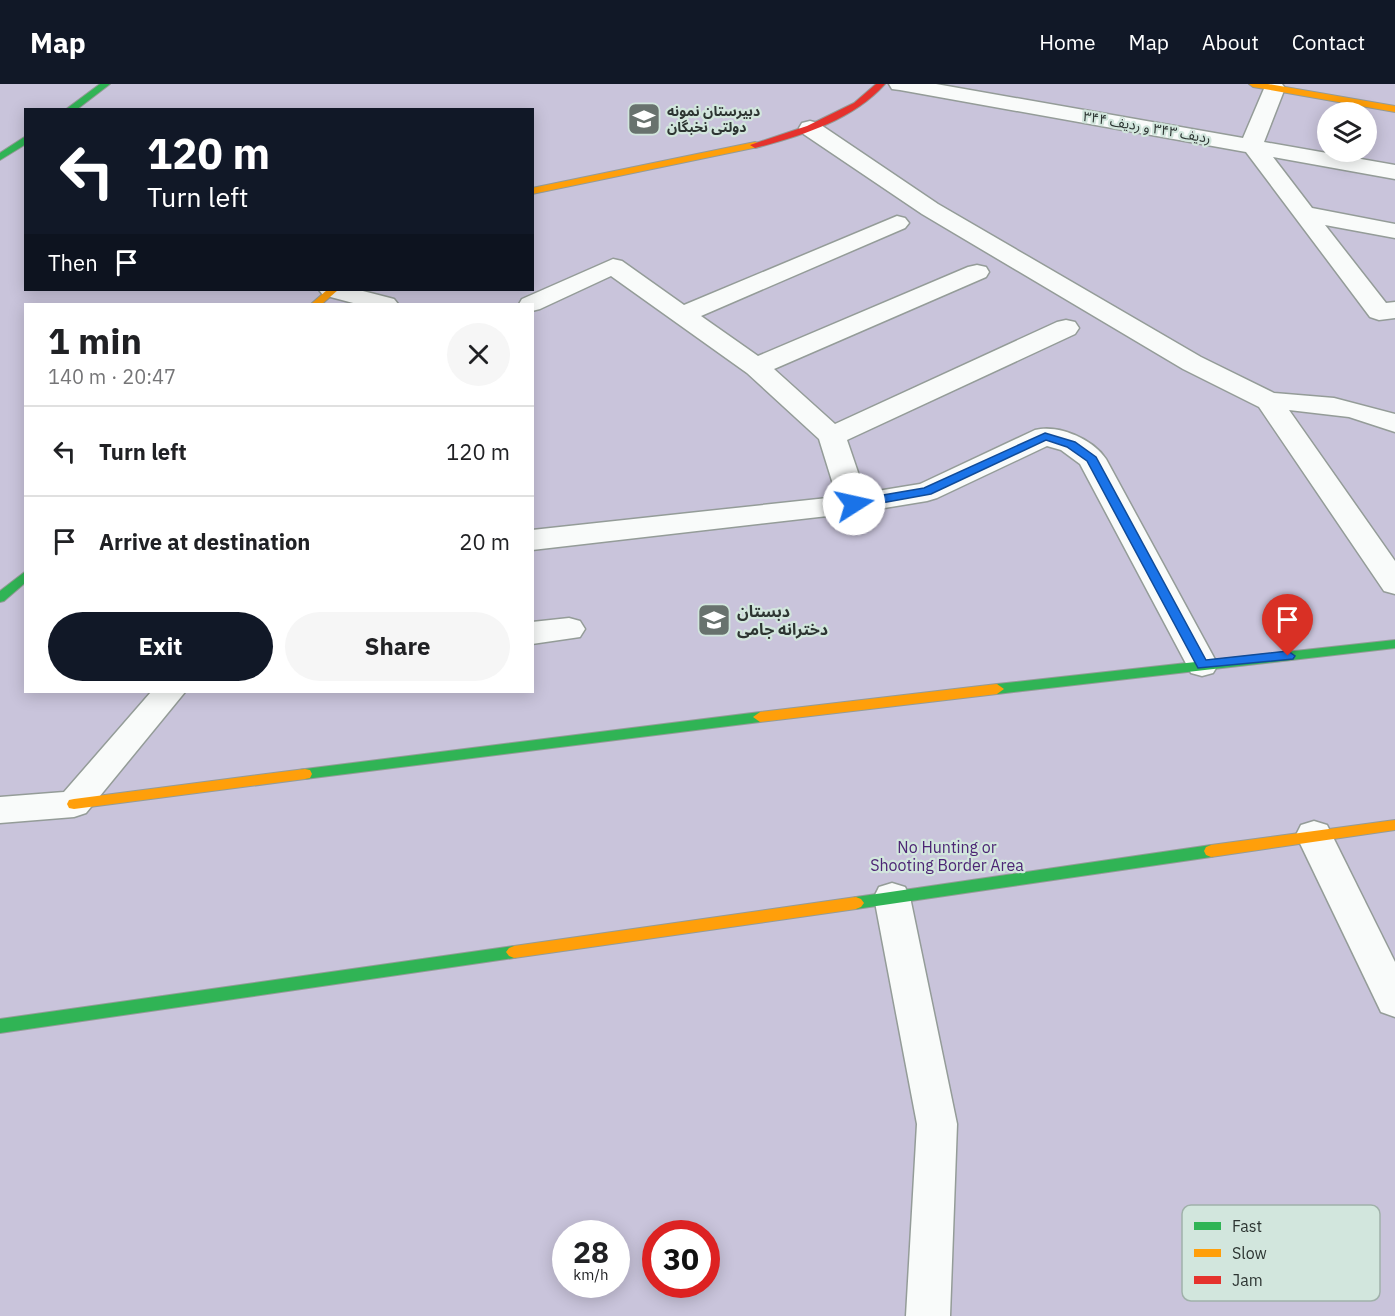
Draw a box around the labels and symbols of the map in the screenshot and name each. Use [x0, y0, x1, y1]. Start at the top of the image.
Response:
school or university icon: دبیرستان نمونه دولتی نخبگان [626, 101, 662, 137]
place label: دبیرستان نمونه دولتی نخبگان [667, 102, 760, 136]
street label: ردیف ۳۴۳ و ردیف ۳۴۴ [1082, 107, 1212, 147]
position arrow [822, 472, 886, 536]
pin [1262, 594, 1313, 656]
place label: دبستان دخترانه جامی [737, 601, 828, 639]
school or university icon: دبستان دخترانه جامی [696, 602, 732, 638]
park label: No Hunting or Shooting Border Area [870, 837, 1024, 875]
legend [1182, 1205, 1380, 1301]
text: Fast [1232, 1216, 1262, 1236]
speed limit sign: 30 [642, 1220, 720, 1298]
text: Slow [1232, 1243, 1267, 1263]
text: Jam [1232, 1270, 1263, 1290]

